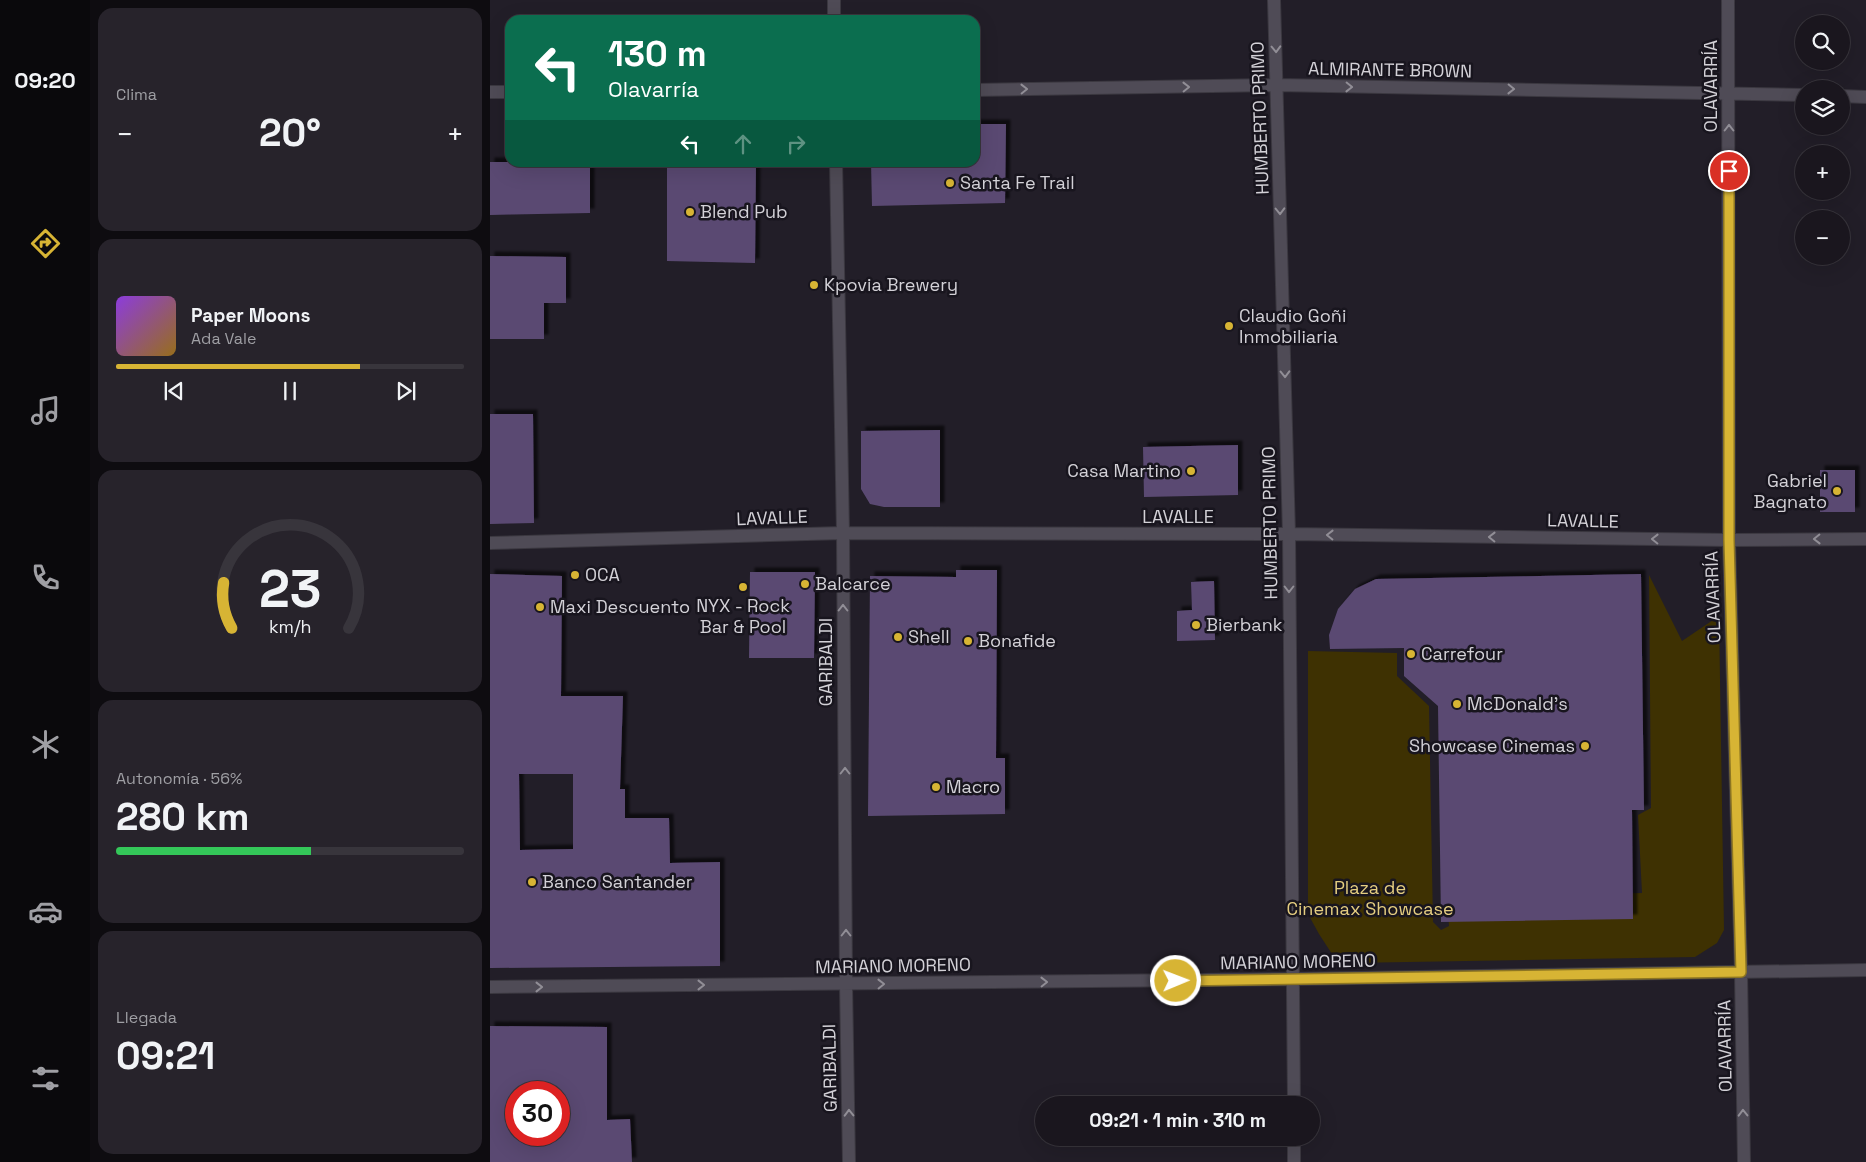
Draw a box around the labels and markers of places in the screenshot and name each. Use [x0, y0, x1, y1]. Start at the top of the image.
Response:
pin [1708, 150, 1750, 192]
place label: Santa Fe Trail [960, 171, 1075, 194]
marker: Santa Fe Trail [944, 177, 956, 189]
place label: Blend Pub [700, 200, 788, 223]
marker: Blend Pub [684, 206, 696, 218]
place label: Kpovia Brewery [824, 273, 958, 296]
marker: Kpovia Brewery [808, 279, 820, 291]
place label: Claudio Goñi Inmobiliaria [1239, 304, 1346, 348]
marker: Claudio Goñi Inmobiliaria [1223, 320, 1235, 332]
place label: Casa Martino [1067, 459, 1181, 482]
marker: Casa Martino [1185, 465, 1197, 477]
place label: Gabriel Bagnato [1754, 469, 1827, 513]
marker: Gabriel Bagnato [1831, 485, 1843, 497]
place label: OCA [585, 563, 620, 586]
marker: OCA [569, 569, 581, 581]
place label: Balcarce [815, 572, 891, 595]
marker: Balcarce [799, 578, 811, 590]
marker: NYX - Rock Bar & Pool [737, 581, 749, 593]
place label: NYX - Rock Bar & Pool [696, 594, 790, 638]
place label: Maxi Descuento [550, 595, 690, 618]
marker: Maxi Descuento [534, 601, 546, 613]
place label: Bierbank [1206, 613, 1283, 636]
marker: Bierbank [1190, 619, 1202, 631]
place label: Shell [908, 625, 950, 648]
place label: Bonafide [978, 629, 1056, 652]
marker: Shell [892, 631, 904, 643]
marker: Bonafide [962, 635, 974, 647]
place label: Carrefour [1421, 642, 1503, 665]
marker: Carrefour [1405, 648, 1417, 660]
place label: McDonald's [1467, 692, 1568, 715]
marker: McDonald's [1451, 698, 1463, 710]
place label: Showcase Cinemas [1409, 734, 1575, 757]
marker: Showcase Cinemas [1579, 740, 1591, 752]
place label: Macro [946, 775, 1000, 798]
marker: Macro [930, 781, 942, 793]
place label: Banco Santander [542, 870, 693, 893]
marker: Banco Santander [526, 876, 538, 888]

